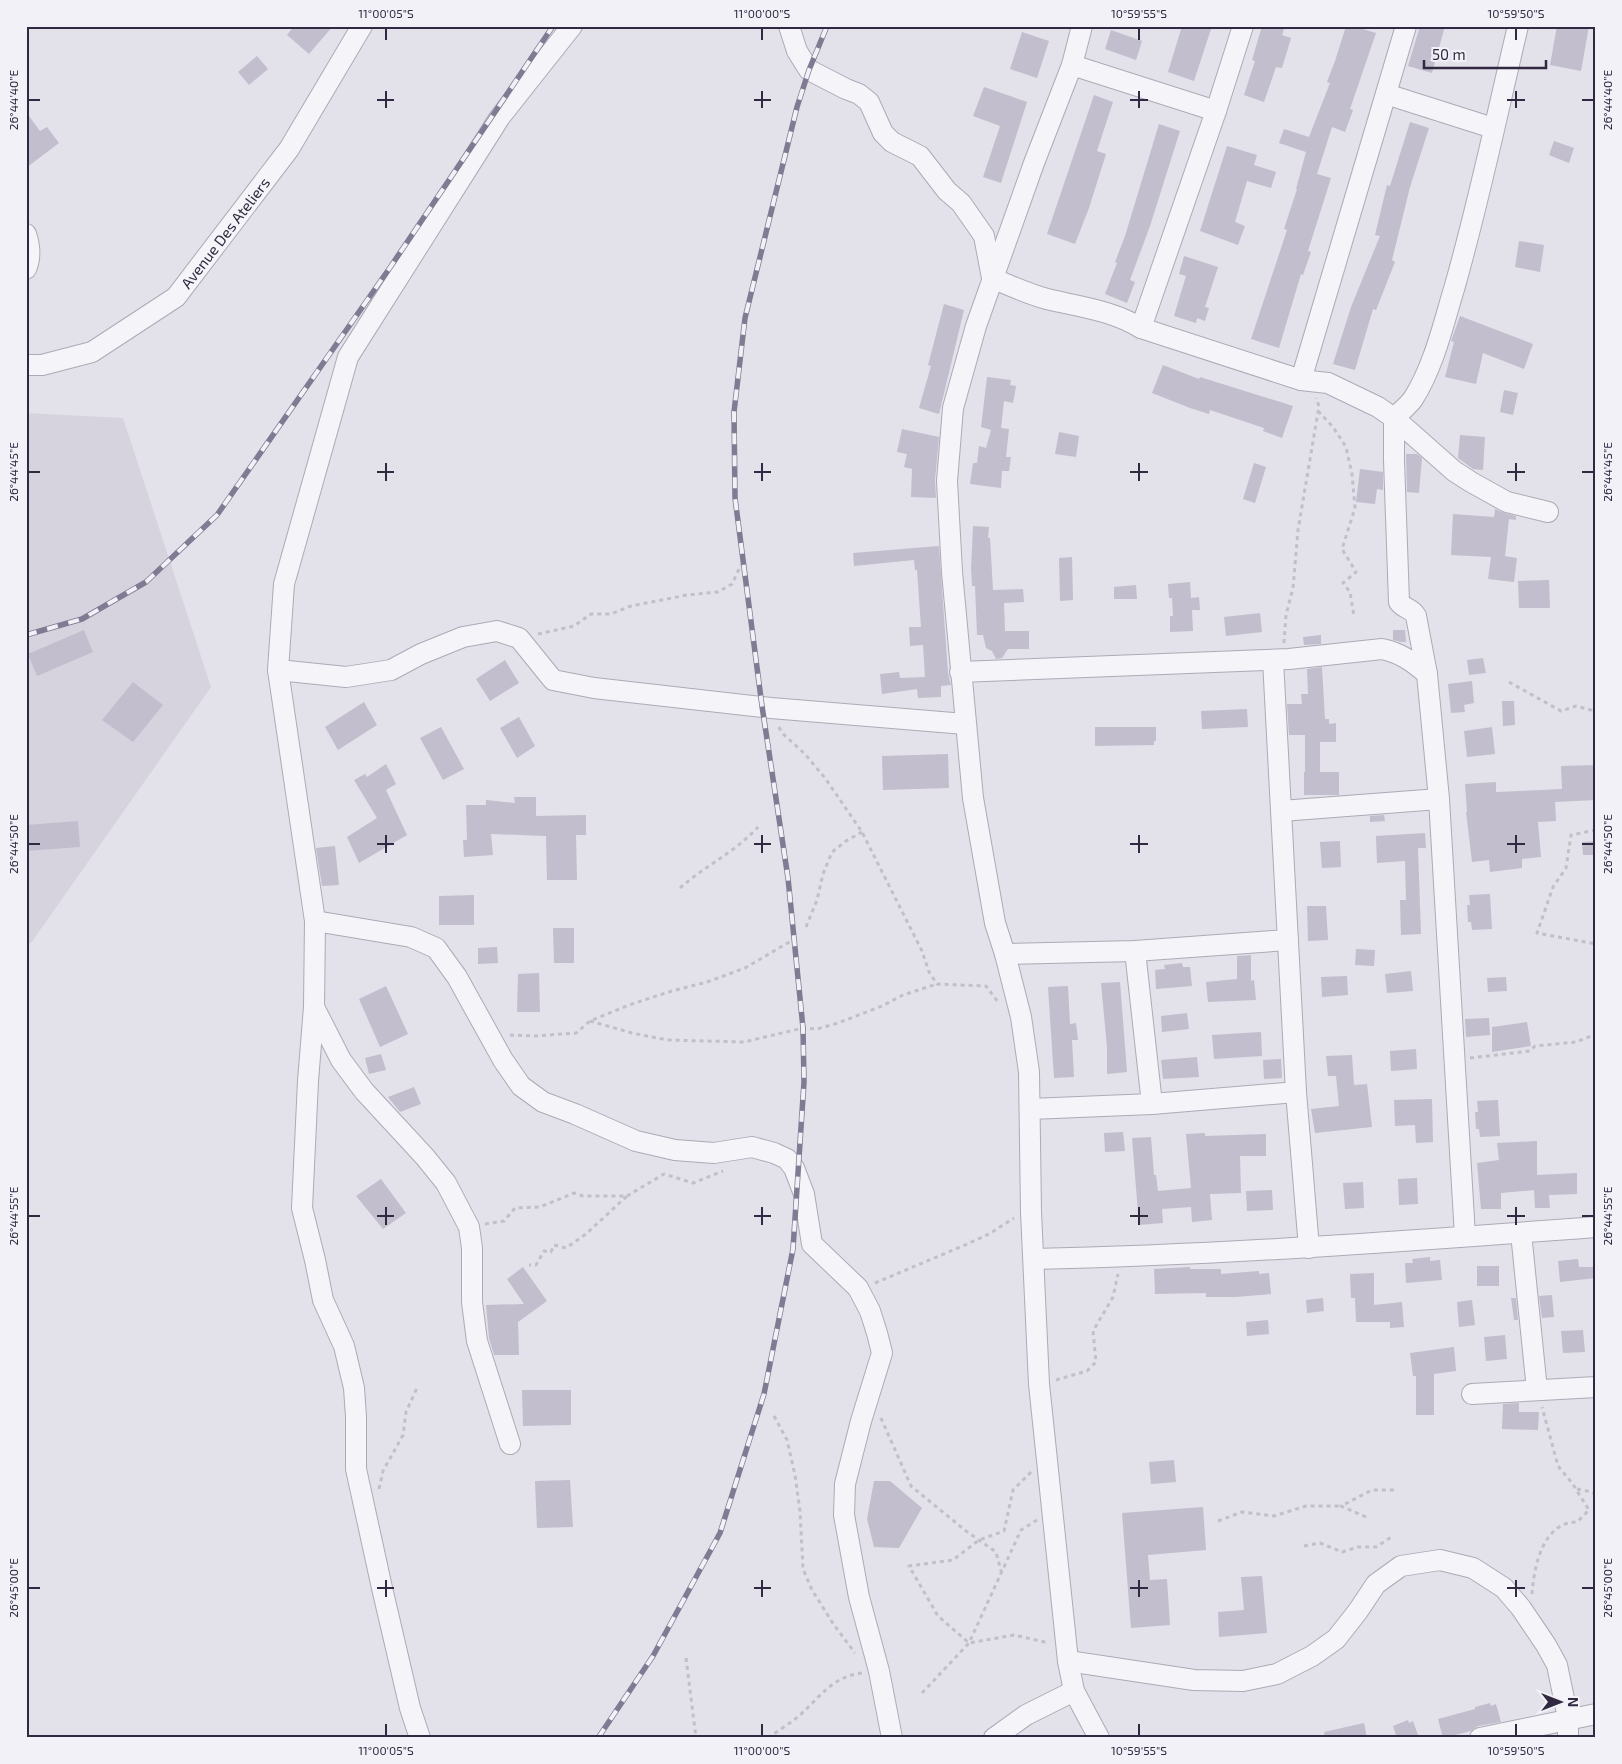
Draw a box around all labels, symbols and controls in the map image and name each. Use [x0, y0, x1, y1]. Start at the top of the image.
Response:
text: 11°00'05"S [358, 6, 414, 20]
text: 11°00'00"S [734, 6, 790, 20]
text: 10°59'55"S [1111, 6, 1167, 20]
text: 10°59'50"S [1488, 6, 1545, 20]
scale bar [1424, 38, 1547, 70]
text: 50 m [1432, 45, 1466, 63]
text: 26°44'40"E [6, 69, 20, 130]
text: 26°44'40"E [1600, 69, 1614, 130]
street label: Avenue Des Ateliers [177, 173, 273, 292]
text: 26°44'45"E [6, 442, 20, 502]
text: 26°44'45"E [1600, 442, 1614, 502]
text: 26°44'50"E [6, 814, 20, 874]
text: 26°44'50"E [1600, 814, 1614, 874]
text: 26°44'55"E [6, 1186, 20, 1246]
text: 26°44'55"E [1600, 1186, 1614, 1246]
text: 26°45'00"E [6, 1558, 20, 1618]
text: 26°45'00"E [1600, 1558, 1614, 1618]
north arrow [1534, 1676, 1584, 1726]
text: N [1565, 1697, 1582, 1707]
text: 11°00'05"S [358, 1743, 414, 1757]
text: 11°00'00"S [734, 1743, 790, 1757]
text: 10°59'55"S [1111, 1743, 1167, 1757]
text: 10°59'50"S [1488, 1743, 1545, 1757]

